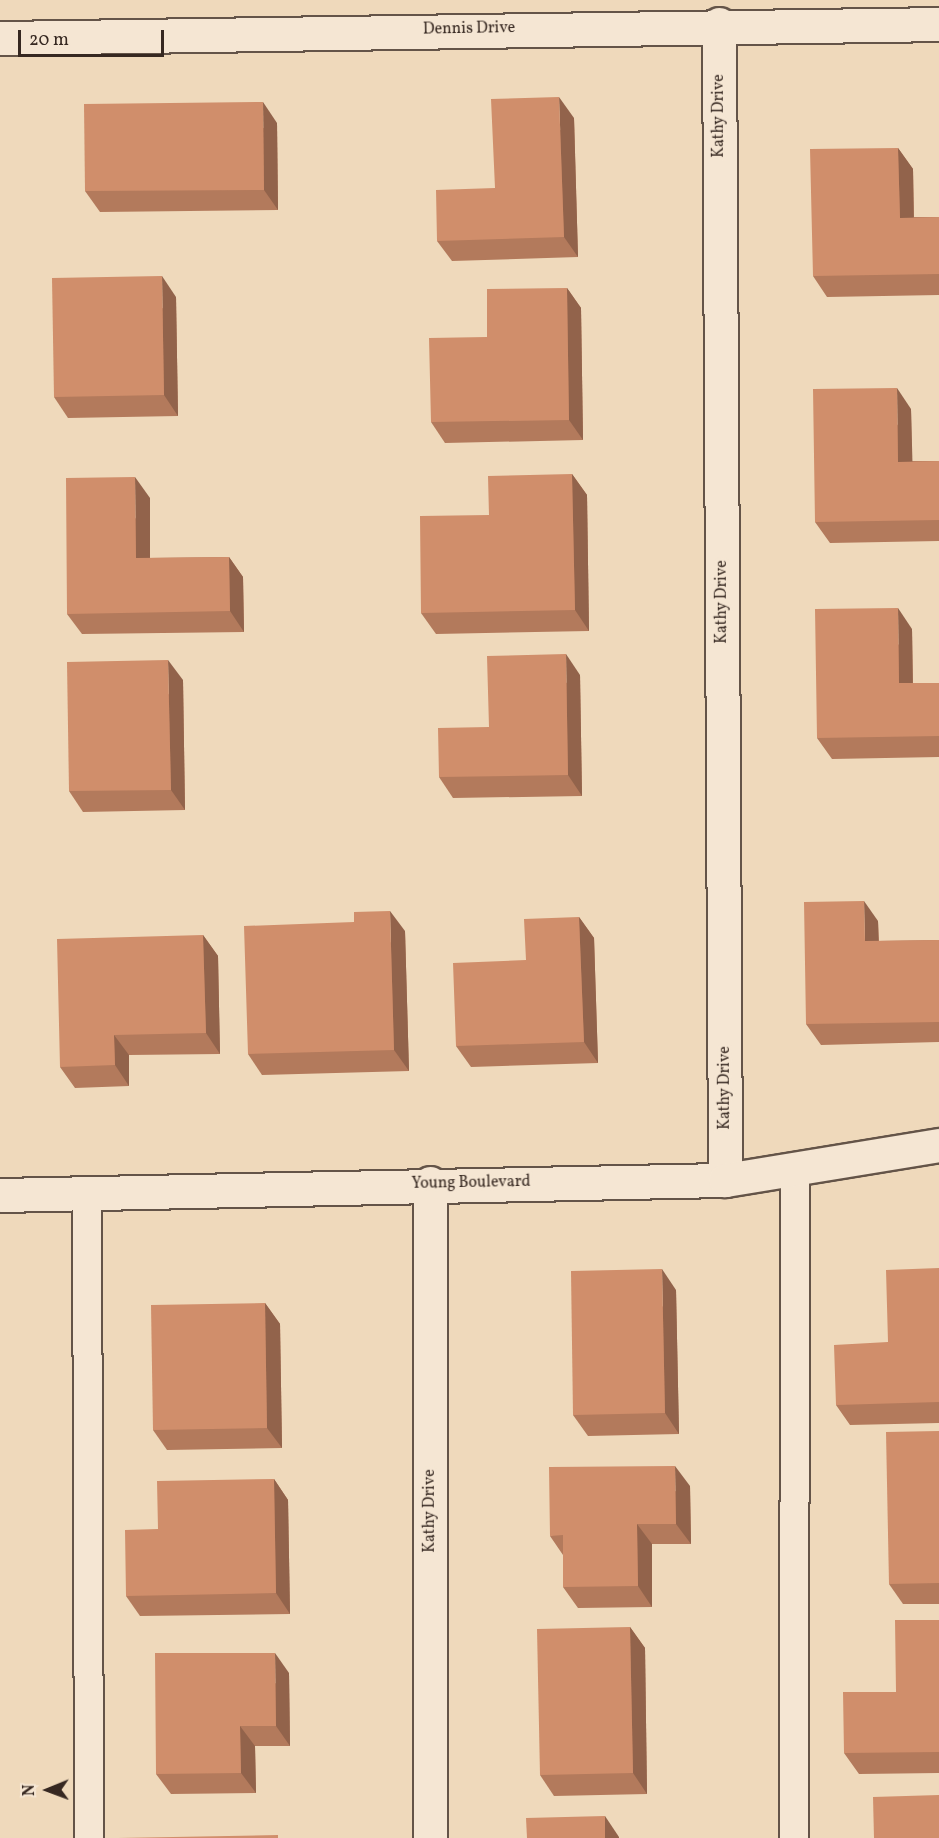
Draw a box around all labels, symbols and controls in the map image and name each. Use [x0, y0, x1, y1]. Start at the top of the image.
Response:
scale bar [21, 18, 166, 56]
street label: Dennis Drive [423, 19, 515, 39]
text: 20 m [29, 28, 69, 53]
street label: Kathy Drive [709, 74, 729, 158]
street label: Kathy Drive [712, 560, 732, 644]
street label: Kathy Drive [715, 1046, 735, 1130]
street label: Young Boulevard [411, 1172, 531, 1194]
street label: Kathy Drive [420, 1469, 440, 1553]
north arrow [18, 1760, 78, 1820]
text: N [19, 1784, 41, 1796]

